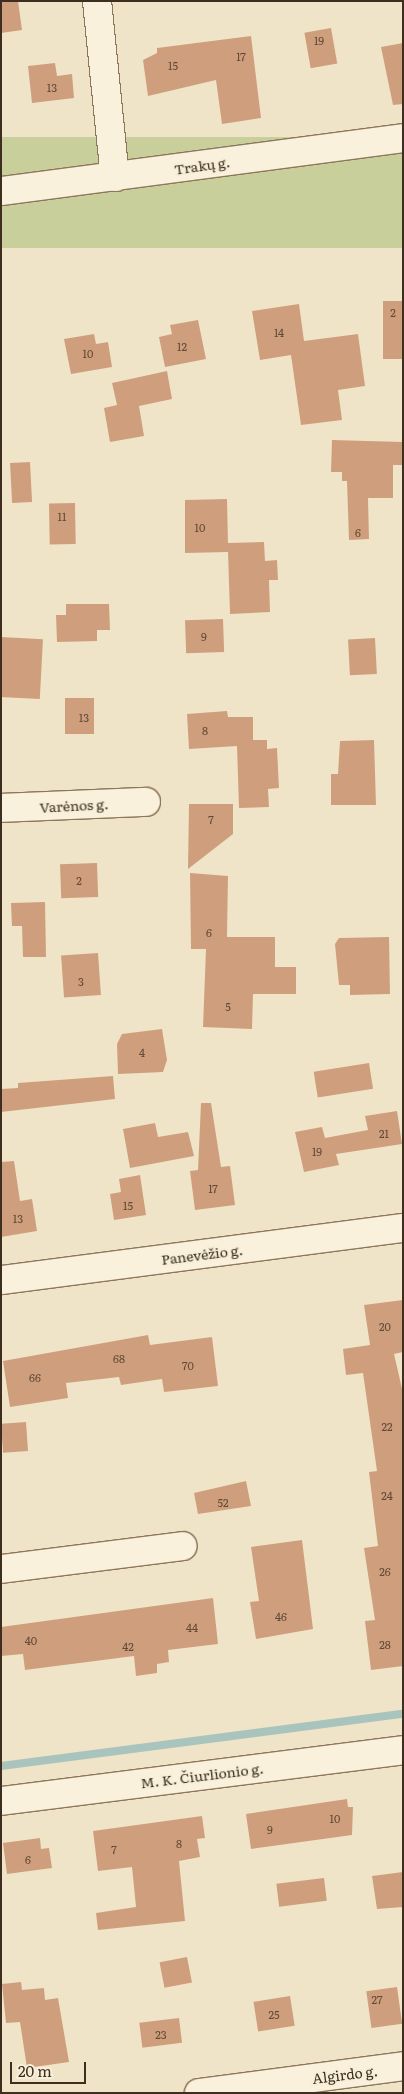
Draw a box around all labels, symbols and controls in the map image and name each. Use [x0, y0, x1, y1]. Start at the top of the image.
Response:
house number: 19 [314, 33, 324, 47]
house number: 17 [236, 49, 246, 63]
house number: 15 [168, 58, 178, 72]
house number: 13 [47, 80, 57, 94]
street label: Trakų g. [173, 153, 231, 177]
house number: 2 [390, 305, 396, 319]
house number: 14 [274, 325, 284, 339]
house number: 12 [177, 339, 187, 353]
house number: 10 [83, 346, 93, 360]
house number: 11 [58, 509, 66, 523]
house number: 10 [195, 520, 205, 534]
house number: 6 [355, 525, 361, 539]
house number: 9 [201, 629, 207, 643]
house number: 13 [79, 710, 89, 724]
house number: 8 [202, 723, 208, 737]
street label: Varėnos g. [39, 795, 109, 815]
house number: 7 [208, 812, 214, 826]
house number: 2 [76, 873, 82, 887]
house number: 6 [206, 925, 212, 939]
house number: 3 [78, 974, 84, 988]
house number: 5 [225, 999, 231, 1013]
house number: 4 [139, 1045, 145, 1059]
house number: 21 [379, 1126, 389, 1140]
house number: 19 [312, 1144, 322, 1158]
house number: 17 [208, 1181, 218, 1195]
house number: 15 [123, 1198, 133, 1212]
house number: 13 [13, 1211, 23, 1225]
street label: Panevėžio g. [160, 1241, 244, 1267]
house number: 20 [379, 1319, 391, 1333]
house number: 68 [113, 1351, 125, 1365]
house number: 70 [182, 1358, 194, 1372]
house number: 66 [29, 1370, 41, 1384]
house number: 22 [381, 1419, 393, 1433]
house number: 24 [381, 1488, 393, 1502]
house number: 52 [217, 1495, 229, 1509]
house number: 26 [379, 1564, 391, 1578]
house number: 46 [275, 1609, 287, 1623]
house number: 44 [186, 1620, 198, 1634]
house number: 40 [25, 1633, 37, 1647]
house number: 28 [379, 1637, 391, 1651]
house number: 42 [122, 1639, 134, 1653]
street label: M. K. Čiurlionio g. [139, 1759, 265, 1791]
house number: 10 [330, 1811, 340, 1825]
house number: 9 [267, 1822, 273, 1836]
house number: 8 [176, 1836, 182, 1850]
house number: 7 [111, 1842, 117, 1856]
house number: 6 [25, 1852, 31, 1866]
house number: 27 [371, 1992, 383, 2006]
house number: 25 [268, 2007, 280, 2021]
house number: 23 [155, 2027, 167, 2041]
scale bar [12, 2052, 89, 2084]
text: 20 m [18, 2059, 52, 2082]
street label: Algirdo g. [311, 2062, 379, 2086]

